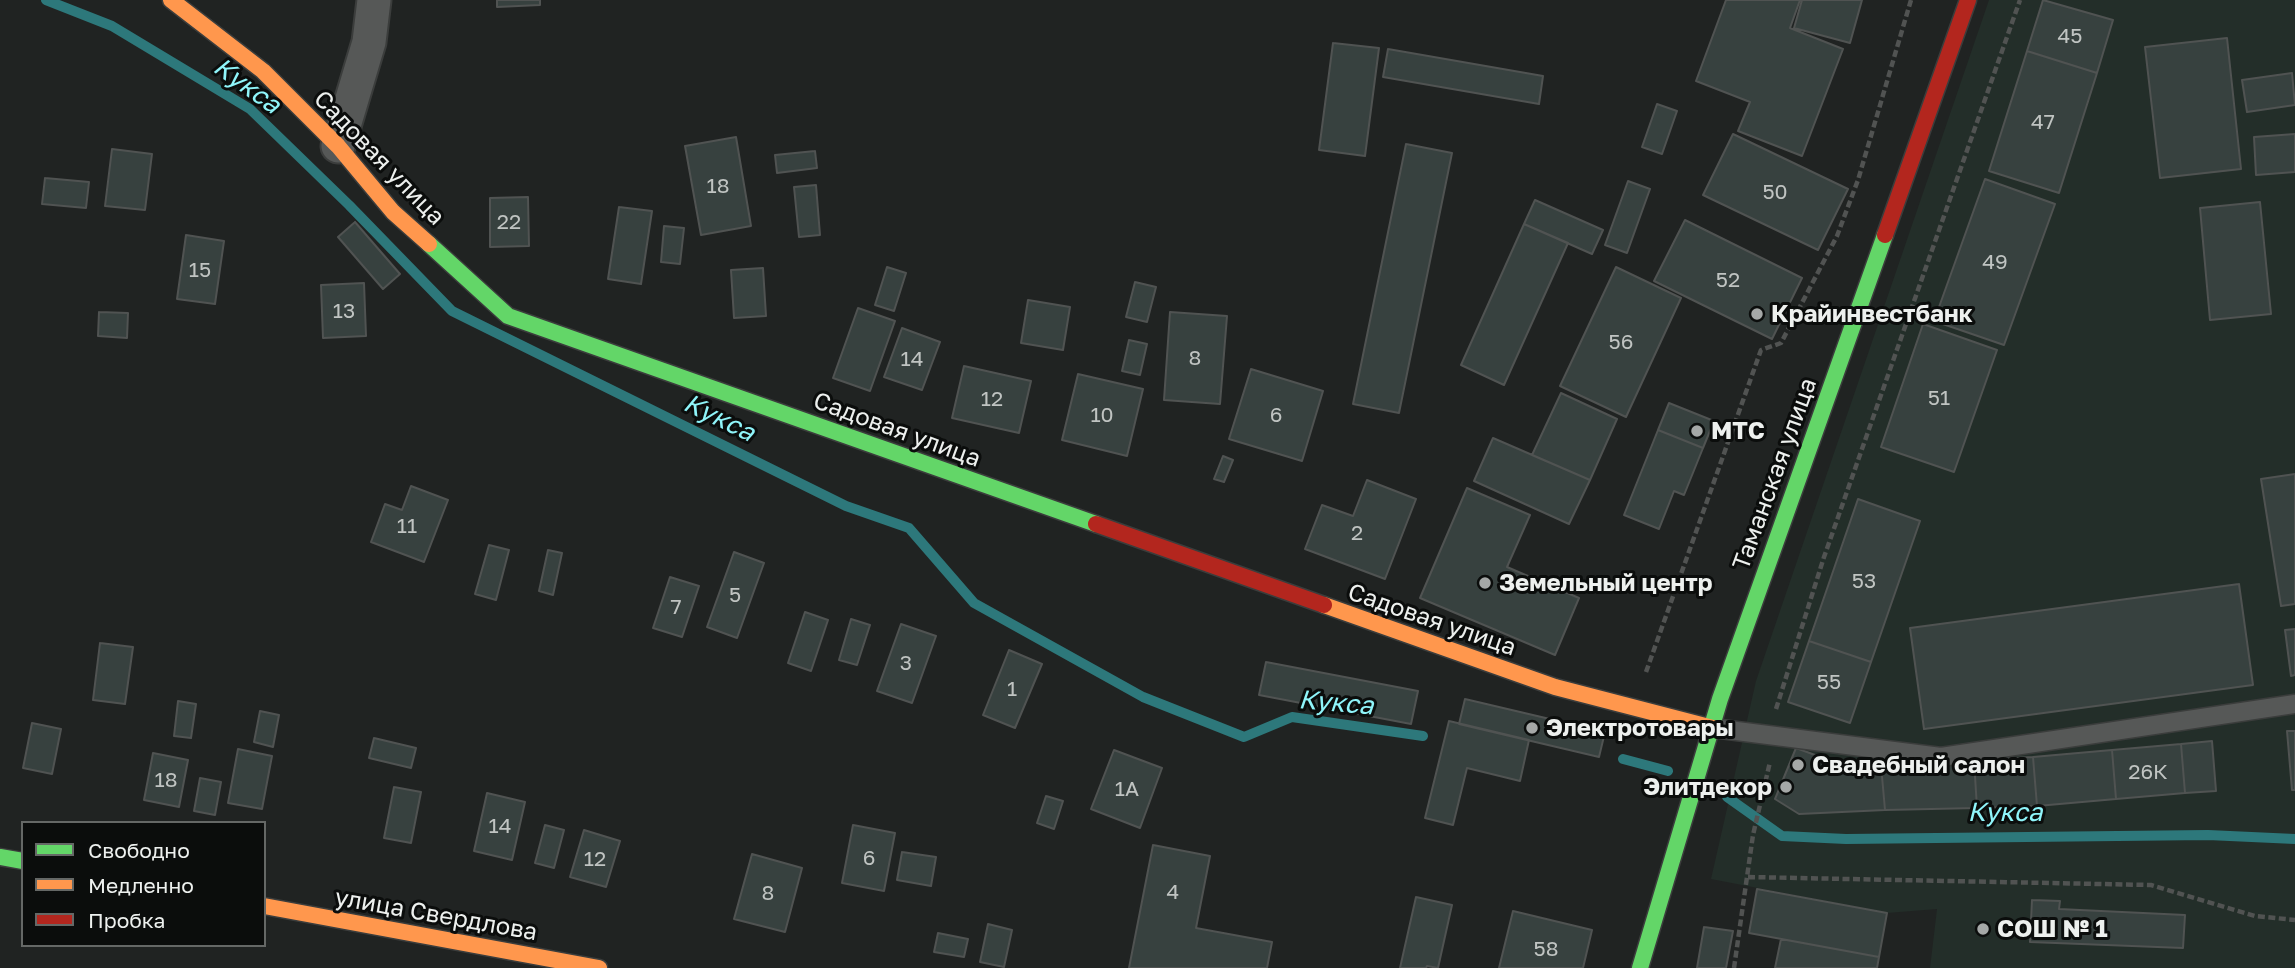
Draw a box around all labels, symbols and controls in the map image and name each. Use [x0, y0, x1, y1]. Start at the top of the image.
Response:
house number: 45 [2058, 23, 2082, 49]
water label: Кукса [207, 51, 287, 121]
street label: Садовая улица [308, 85, 450, 231]
house number: 47 [2031, 109, 2055, 135]
house number: 18 [707, 173, 729, 199]
house number: 50 [1762, 179, 1788, 205]
house number: 22 [497, 209, 521, 235]
house number: 49 [1982, 249, 2008, 275]
house number: 15 [189, 257, 211, 283]
house number: 52 [1716, 267, 1740, 293]
house number: 13 [333, 298, 355, 324]
place label: Крайинвестбанк [1771, 300, 1973, 328]
marker: Крайинвестбанк [1749, 306, 1765, 322]
house number: 56 [1609, 329, 1633, 355]
house number: 8 [1189, 345, 1201, 371]
house number: 14 [901, 346, 923, 372]
street label: Таманская улица [1727, 374, 1823, 574]
house number: 51 [1928, 385, 1950, 411]
street label: Садовая улица [809, 386, 985, 474]
house number: 12 [981, 386, 1003, 412]
water label: Кукса [678, 388, 760, 448]
house number: 10 [1090, 402, 1114, 428]
house number: 6 [1270, 402, 1282, 428]
place label: МТС [1711, 417, 1765, 445]
marker: МТС [1689, 423, 1705, 439]
house number: 11 [397, 513, 417, 539]
house number: 2 [1351, 520, 1363, 546]
house number: 53 [1852, 568, 1876, 594]
place label: Земельный центр [1499, 569, 1712, 597]
marker: Земельный центр [1477, 575, 1493, 591]
street label: Садовая улица [1344, 578, 1520, 662]
house number: 5 [729, 582, 741, 608]
house number: 7 [670, 594, 682, 620]
house number: 3 [900, 650, 912, 676]
house number: 55 [1817, 669, 1841, 695]
house number: 1 [1007, 676, 1017, 702]
water label: Кукса [1297, 684, 1375, 722]
place label: Электротовары [1546, 714, 1734, 742]
marker: Электротовары [1524, 720, 1540, 736]
place label: Свадебный салон [1812, 751, 2025, 779]
marker: Свадебный салон [1790, 757, 1806, 773]
house number: 26К [2128, 759, 2168, 785]
house number: 18 [155, 767, 177, 793]
place label: Элитдекор [1643, 773, 1772, 801]
house number: 1А [1115, 776, 1139, 802]
marker: Элитдекор [1778, 779, 1794, 795]
water label: Кукса [1967, 797, 2043, 829]
house number: 14 [489, 813, 511, 839]
legend [21, 821, 266, 947]
text: Свободно [88, 837, 190, 863]
house number: 6 [863, 845, 875, 871]
house number: 12 [584, 846, 606, 872]
text: Медленно [88, 872, 194, 898]
house number: 4 [1167, 879, 1179, 905]
house number: 8 [762, 880, 774, 906]
street label: улица Свердлова [332, 883, 540, 947]
text: Пробка [88, 907, 166, 933]
place label: СОШ № 1 [1997, 915, 2108, 943]
marker: СОШ № 1 [1975, 921, 1991, 937]
house number: 58 [1534, 936, 1558, 962]

